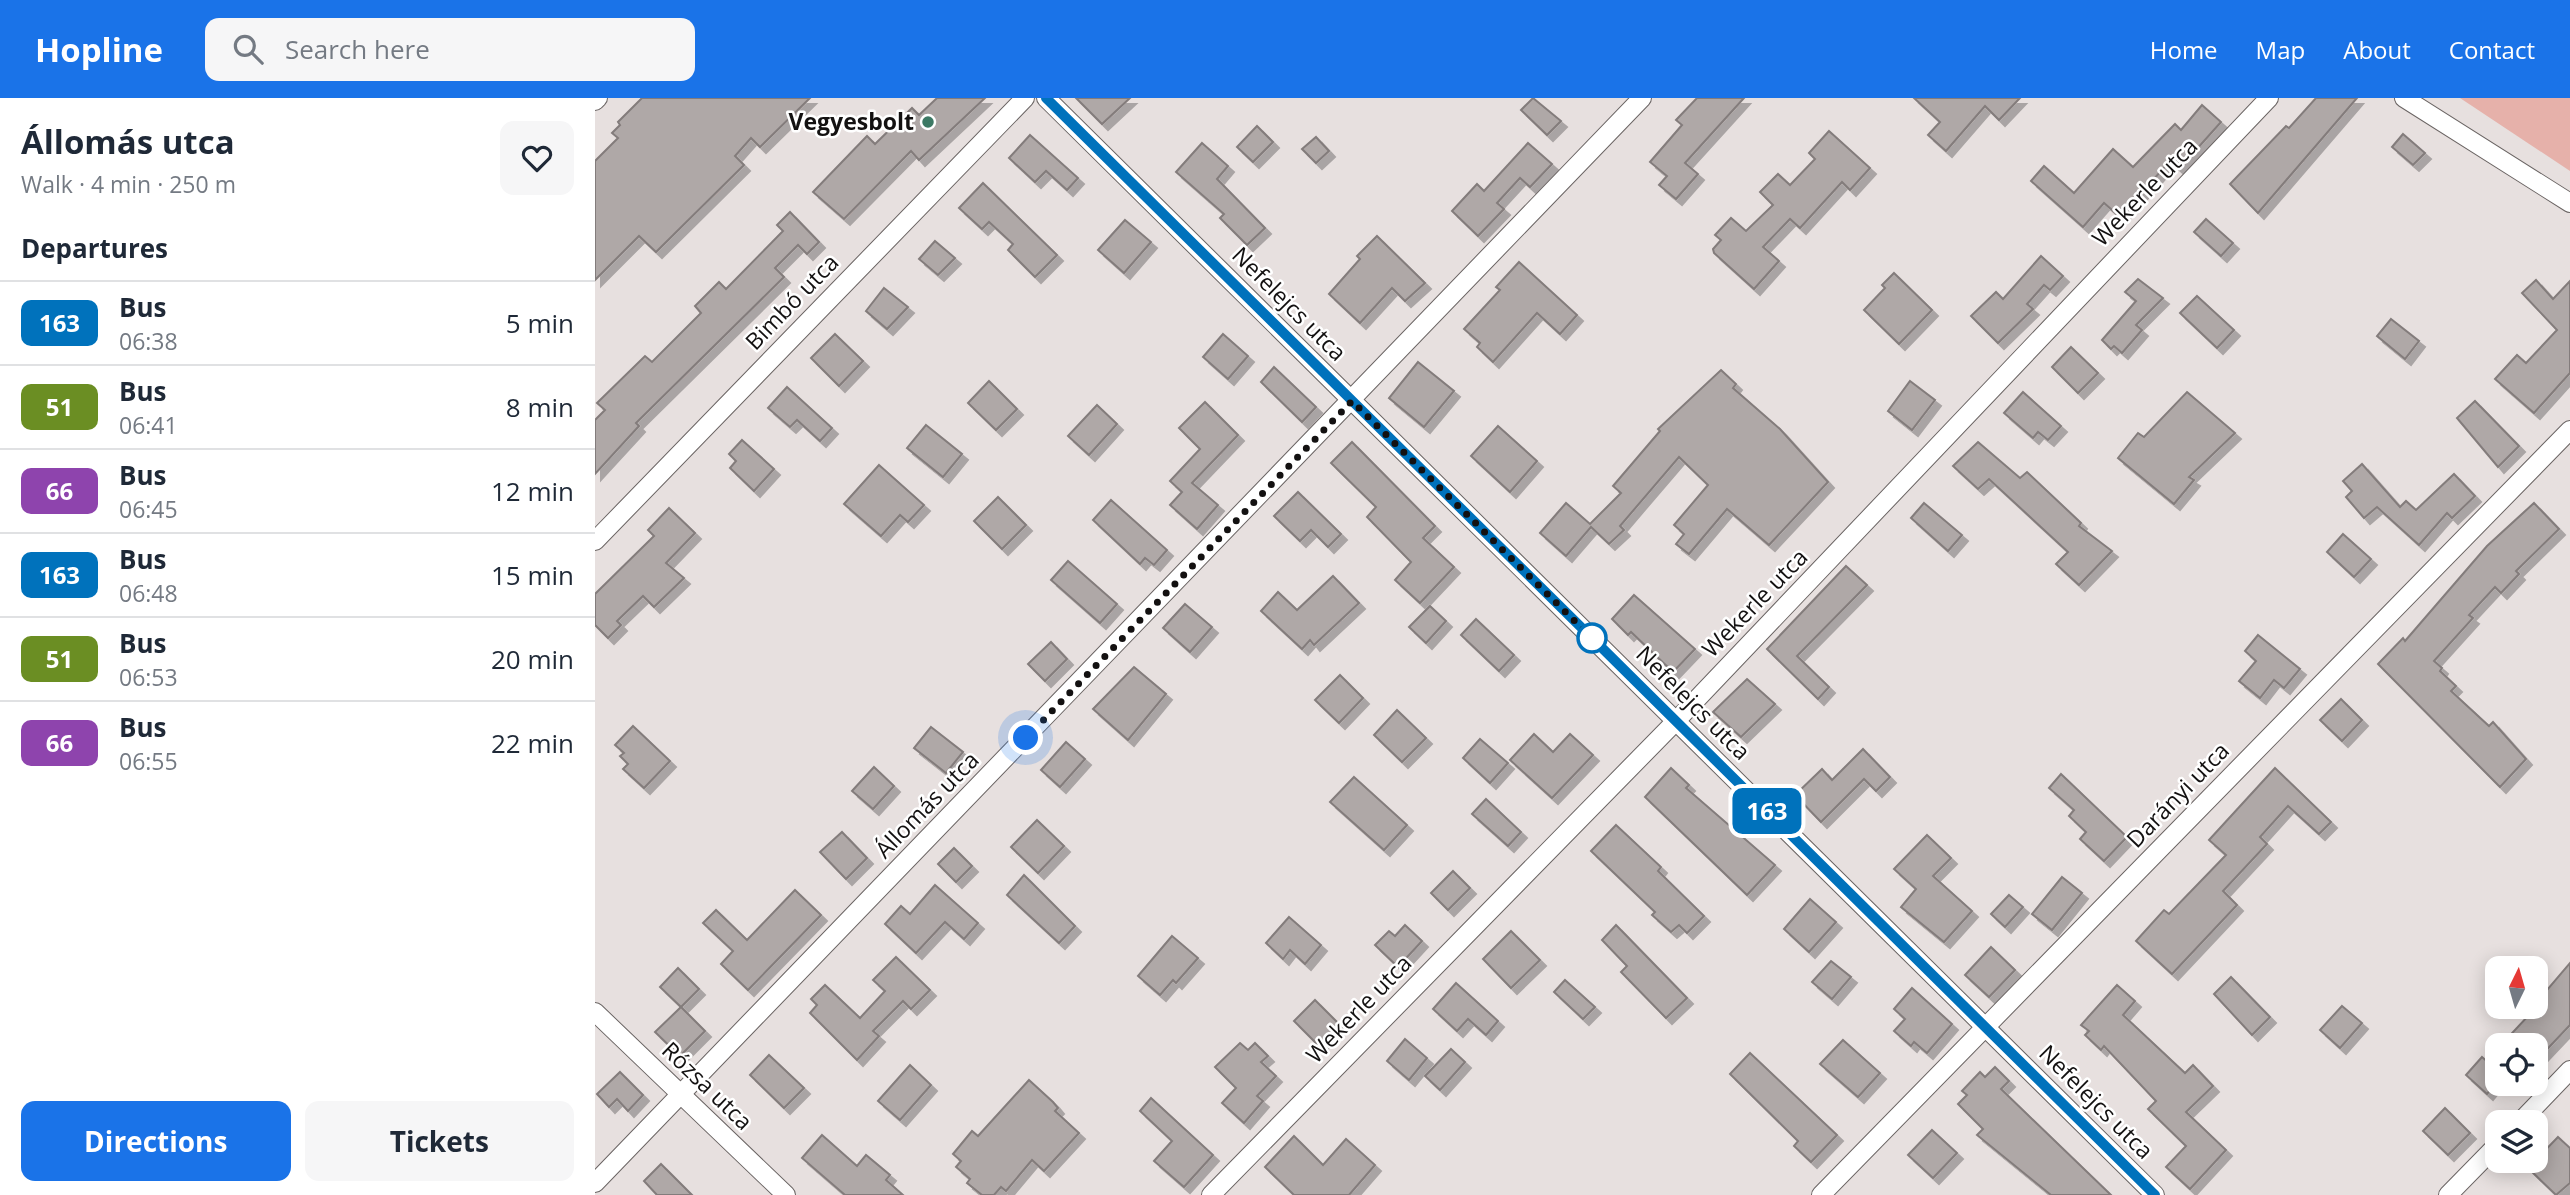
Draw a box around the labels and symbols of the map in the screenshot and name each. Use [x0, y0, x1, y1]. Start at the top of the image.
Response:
place label: Vegyesbolt [789, 105, 914, 137]
marker: Vegyesbolt [920, 114, 936, 130]
street label: Wekerle utca [2084, 130, 2204, 253]
street label: Nefelejcs utca [1226, 239, 1354, 367]
street label: Bimbó utca [737, 246, 845, 356]
street label: Wekerle utca [1694, 541, 1814, 664]
unlabelled marker [1577, 623, 1607, 653]
street label: Nefelejcs utca [1630, 638, 1758, 766]
your location [1008, 720, 1043, 755]
street label: Darányi utca [2119, 735, 2236, 854]
street label: Állomás utca [867, 744, 985, 865]
line badge: 163 [1727, 788, 1807, 834]
street label: Wekerle utca [1298, 947, 1418, 1070]
north arrow [2485, 956, 2548, 1018]
street label: Rózsa utca [655, 1034, 760, 1137]
street label: Nefelejcs utca [2033, 1037, 2161, 1165]

